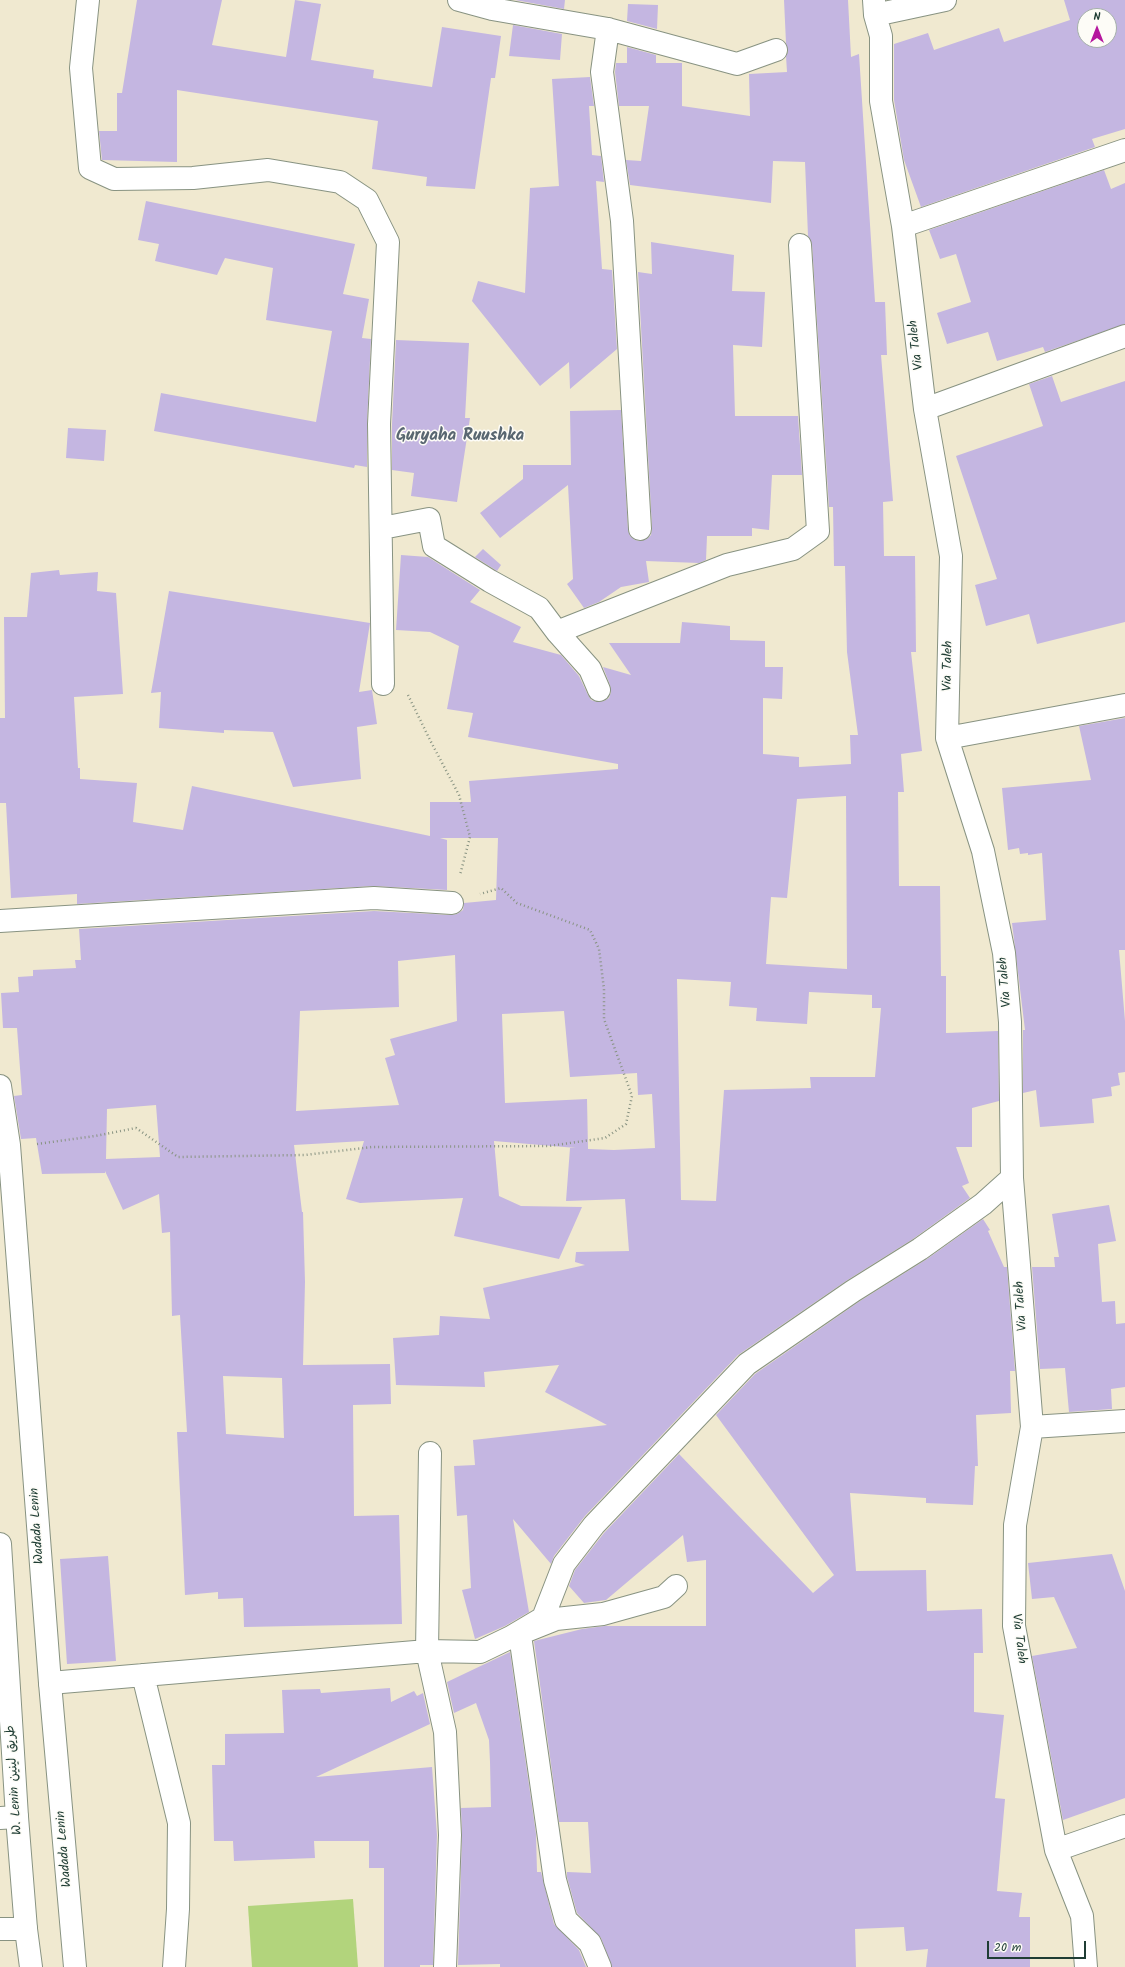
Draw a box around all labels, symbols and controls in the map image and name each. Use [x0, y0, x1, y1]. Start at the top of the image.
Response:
north arrow [1077, 8, 1117, 48]
text: N [1094, 8, 1100, 26]
street label: Via Taleh [906, 319, 928, 371]
district label: Guryaha Ruushka [396, 427, 524, 447]
street label: Via Taleh [941, 641, 957, 691]
street label: Via Taleh [996, 956, 1016, 1008]
street label: Via Taleh [1012, 1280, 1032, 1332]
street label: Wadada Lenin [28, 1487, 48, 1565]
street label: Via Taleh [1007, 1613, 1029, 1665]
street label: W. Lenin طريق لينين [3, 1725, 27, 1835]
street label: Wadada Lenin [54, 1810, 76, 1888]
scale bar [989, 1933, 1088, 1959]
text: 20 m [994, 1938, 1021, 1957]

